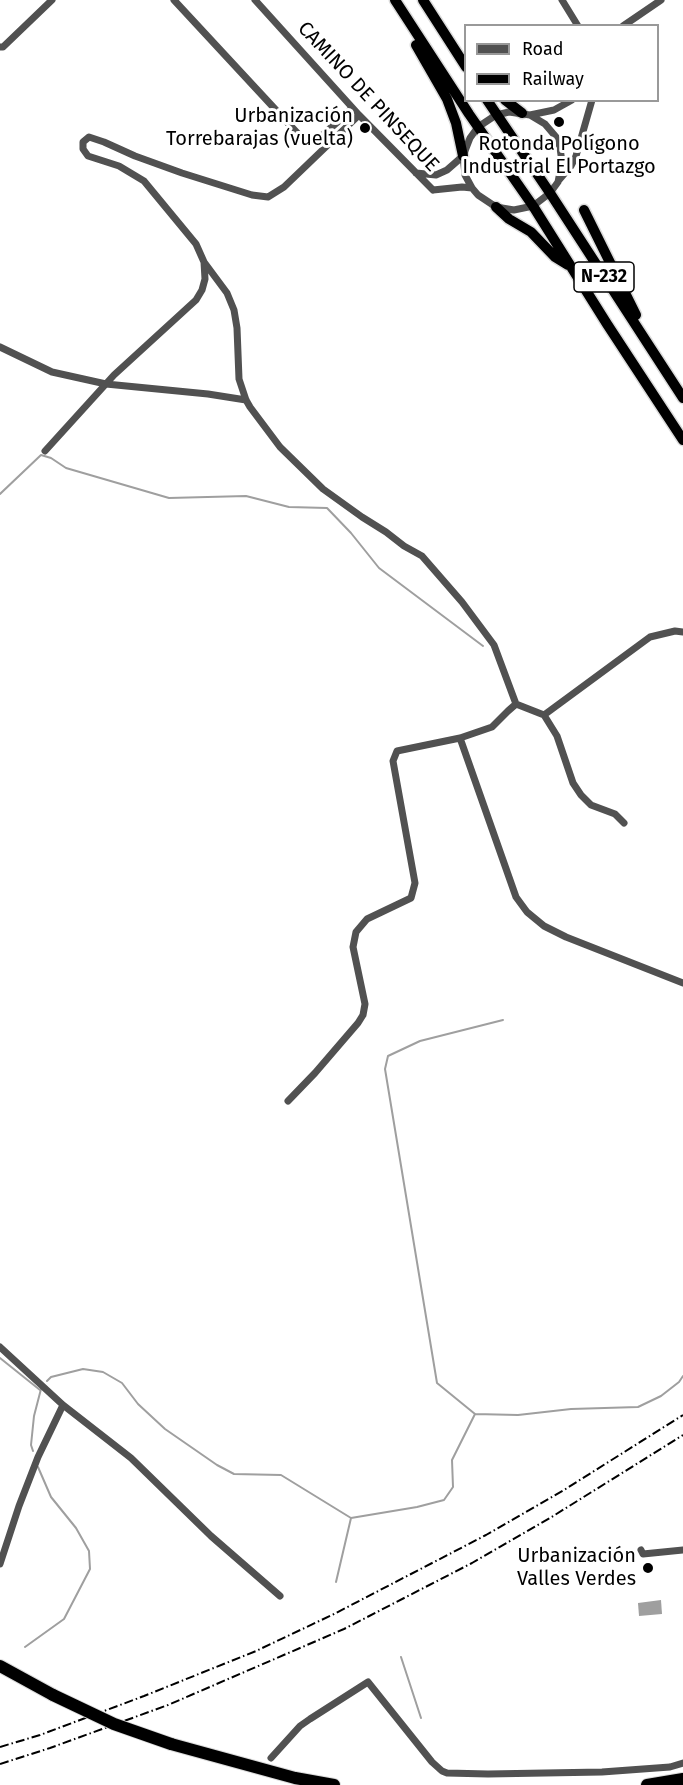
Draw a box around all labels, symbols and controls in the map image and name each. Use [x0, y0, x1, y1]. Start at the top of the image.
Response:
street label: CAMINO DE PINSEQUE [292, 17, 444, 177]
legend [464, 24, 659, 102]
text: Road [522, 38, 564, 60]
text: Railway [522, 68, 584, 90]
place label: Urbanización Torrebarajas (vuelta) [166, 104, 353, 151]
marker: Rotonda Polígono Industrial El Portazgo [552, 115, 566, 129]
marker: Urbanización Torrebarajas (vuelta) [358, 121, 372, 135]
place label: Rotonda Polígono Industrial El Portazgo [462, 132, 656, 179]
road number: N-232 [574, 262, 634, 292]
place label: Urbanización Valles Verdes [517, 1544, 636, 1591]
marker: Urbanización Valles Verdes [641, 1561, 655, 1575]

